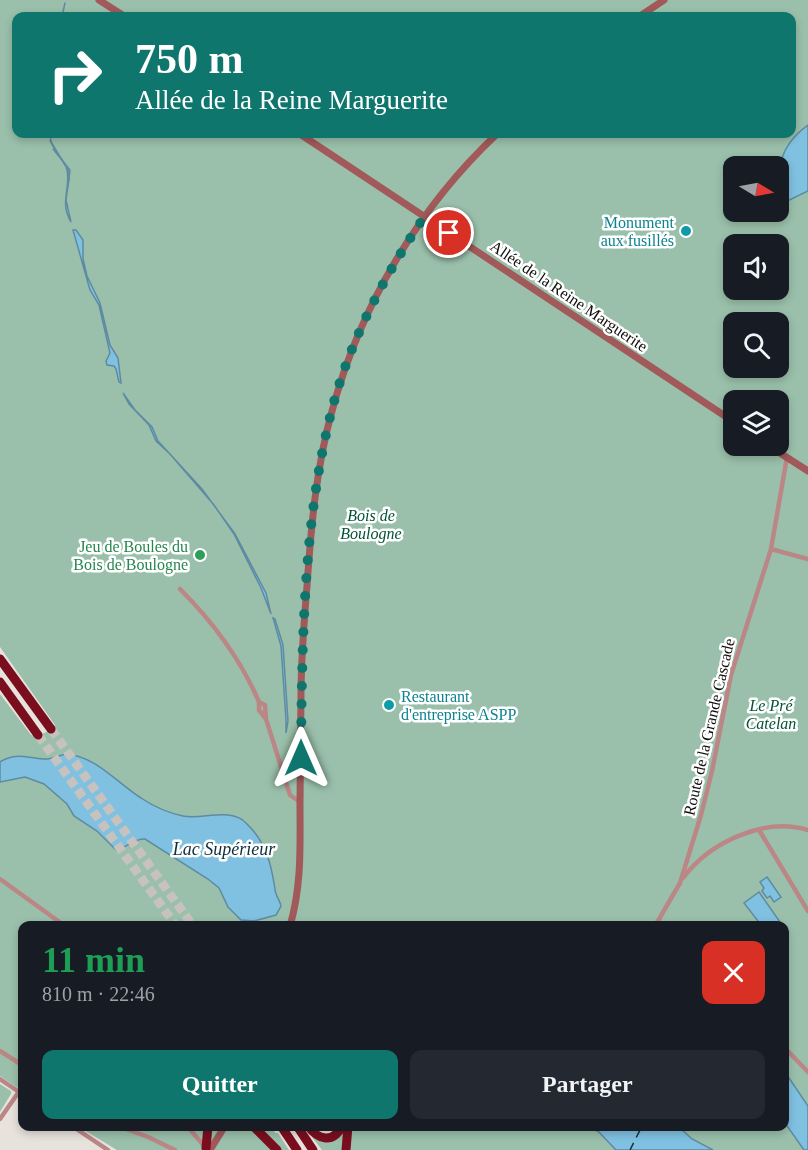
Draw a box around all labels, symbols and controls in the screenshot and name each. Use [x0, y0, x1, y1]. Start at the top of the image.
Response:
icon: right [36, 36, 114, 114]
text: 750 m [135, 36, 244, 82]
text: Allée de la Reine Marguerite [135, 85, 448, 115]
north arrow [723, 156, 789, 222]
map controls [723, 156, 789, 456]
pin [423, 207, 474, 258]
place label: Monument aux fusillés [601, 214, 675, 249]
icon: arrive [432, 216, 465, 249]
marker: Monument aux fusillés [679, 224, 693, 238]
button: sound [723, 234, 789, 300]
street label: Allée de la Reine Marguerite [487, 237, 651, 356]
button: search [723, 312, 789, 378]
button: layers [723, 390, 789, 456]
park label: Bois de Boulogne [340, 507, 402, 543]
place label: Jeu de Boules du Bois de Boulogne [73, 538, 188, 574]
marker: Jeu de Boules du Bois de Boulogne [193, 548, 207, 562]
street label: Route de la Grande Cascade [680, 637, 738, 817]
place label: Restaurant d'entreprise ASPP [401, 688, 516, 724]
park label: Le Pré Catelan [746, 697, 796, 732]
marker: Restaurant d'entreprise ASPP [382, 698, 396, 712]
position arrow [269, 726, 333, 790]
water label: Lac Supérieur [172, 839, 276, 859]
text: 11 min [42, 940, 145, 980]
button: close [702, 941, 765, 1004]
text: 810 m · 22:46 [42, 983, 155, 1005]
button: Quitter [42, 1050, 398, 1119]
button: Partager [410, 1050, 765, 1119]

